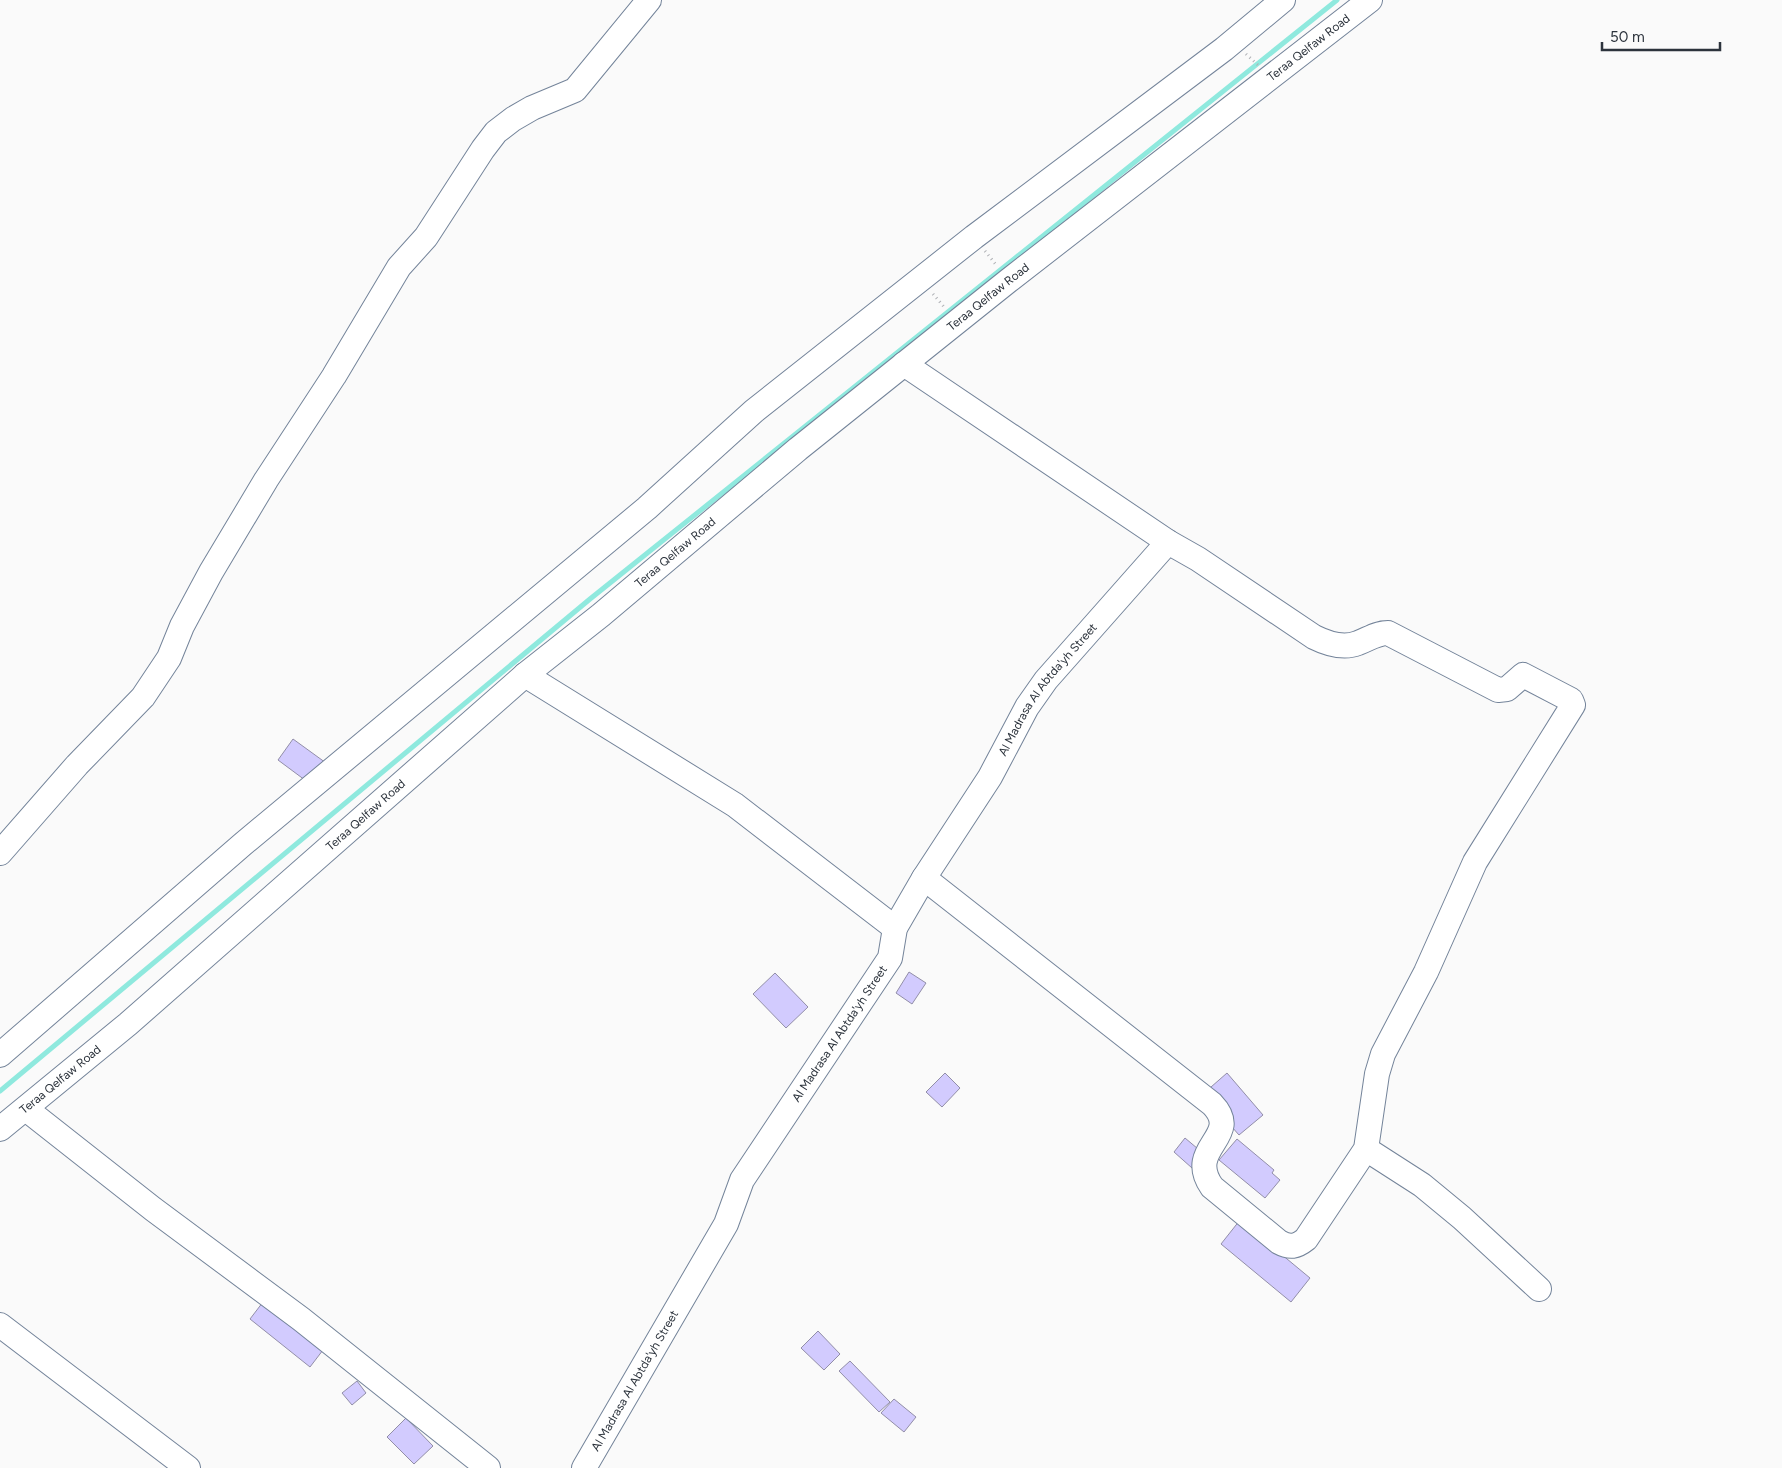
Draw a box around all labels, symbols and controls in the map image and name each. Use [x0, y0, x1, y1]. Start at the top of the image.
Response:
street label: Teraa Qelfaw Road [1264, 11, 1353, 84]
scale bar [1602, 20, 1720, 52]
text: 50 m [1610, 28, 1645, 46]
street label: Teraa Qelfaw Road [944, 260, 1032, 334]
street label: Teraa Qelfaw Road [632, 515, 718, 590]
street label: Al Madrasa Al Abtda'yh Street [995, 620, 1100, 758]
street label: Teraa Qelfaw Road [323, 777, 408, 854]
street label: Al Madrasa Al Abtda'yh Street [789, 963, 890, 1104]
street label: Teraa Qelfaw Road [17, 1042, 104, 1117]
street label: Al Madrasa Al Abtda'yh Street [588, 1307, 681, 1454]

